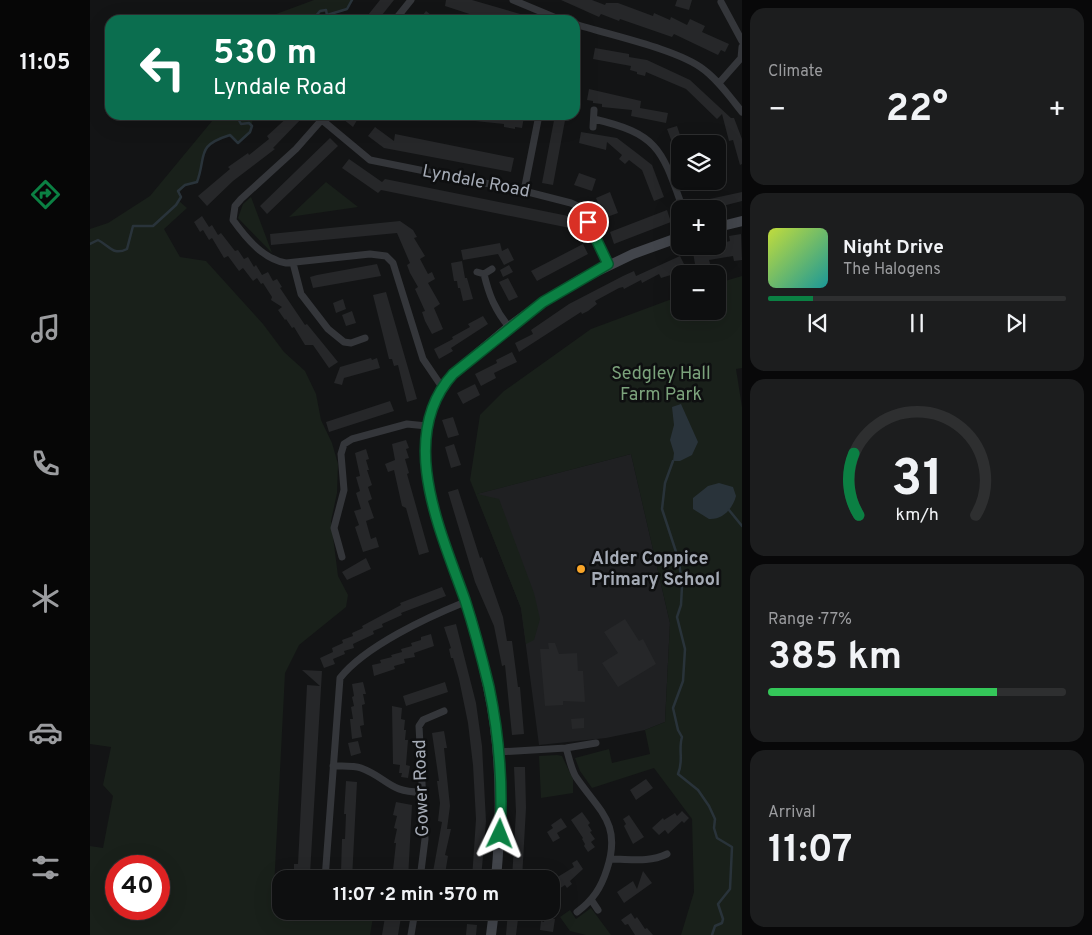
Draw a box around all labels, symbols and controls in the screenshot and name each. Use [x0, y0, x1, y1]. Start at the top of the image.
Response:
text: 530 m [213, 32, 317, 76]
icon: left [130, 35, 195, 100]
text: 11:05 [20, 50, 70, 77]
text: Climate [768, 62, 823, 82]
text: Lyndale Road [213, 75, 347, 102]
text: 22° [886, 86, 948, 135]
text: − [768, 93, 786, 129]
text: + [1048, 93, 1066, 129]
map controls [671, 135, 726, 320]
button: layers [671, 135, 726, 190]
street label: Lyndale Road [420, 160, 532, 204]
icon: directions [28, 177, 63, 212]
button: + [671, 200, 726, 255]
pin [567, 201, 609, 243]
icon: arrive [574, 208, 602, 236]
text: Night Drive [843, 236, 944, 260]
text: The Halogens [843, 260, 941, 280]
button: − [671, 265, 726, 320]
icon: previous [804, 309, 832, 337]
icon: pause [903, 309, 931, 337]
icon: next [1002, 309, 1030, 337]
icon: music [28, 311, 63, 346]
park label: Sedgley Hall Farm Park [611, 363, 711, 407]
icon: phone [28, 446, 63, 481]
text: 31 [891, 448, 943, 514]
text: km/h [895, 504, 939, 527]
place label: Alder Coppice Primary School [591, 548, 720, 592]
marker: Alder Coppice Primary School [575, 563, 587, 575]
icon: climate [28, 581, 63, 616]
text: Range · 77% [768, 610, 852, 630]
text: 385 km [768, 634, 902, 683]
icon: car [28, 715, 63, 750]
street label: Gower Road [409, 739, 435, 837]
text: Arrival [768, 803, 816, 823]
position arrow [473, 807, 525, 859]
text: 11:07 [768, 827, 852, 876]
icon: filters [28, 850, 63, 885]
speed limit sign: 40 [105, 855, 170, 920]
text: 11:07 · 2 min · 570 m [333, 883, 499, 907]

